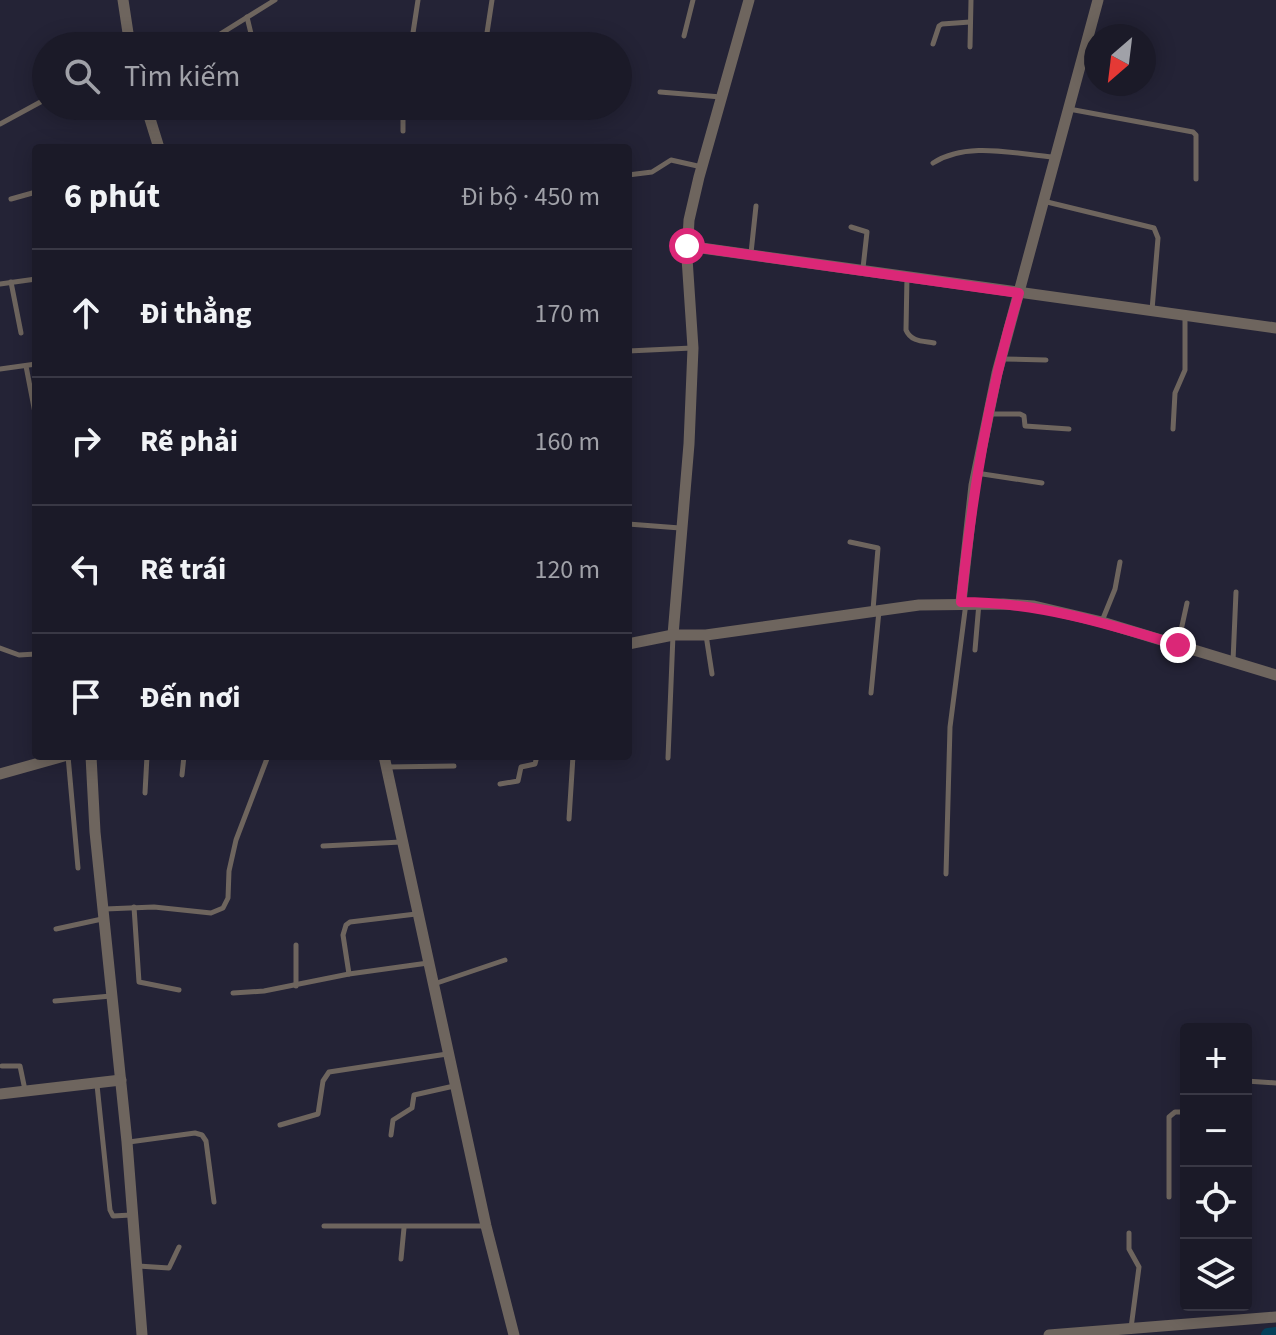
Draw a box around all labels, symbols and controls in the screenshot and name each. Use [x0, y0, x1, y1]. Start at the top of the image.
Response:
north arrow [1084, 24, 1156, 96]
search box [32, 32, 632, 120]
icon: search [60, 54, 104, 98]
text: Tìm kiếm [124, 55, 240, 98]
text: 6 phút [64, 172, 160, 221]
text: Đi bộ · 450 m [461, 178, 600, 215]
route start [669, 228, 705, 264]
icon: ahead [64, 291, 108, 335]
text: Đi thẳng [140, 292, 252, 335]
text: 170 m [534, 295, 600, 332]
icon: right [64, 419, 108, 463]
text: Rẽ phải [140, 420, 238, 463]
text: 160 m [534, 423, 600, 460]
icon: left [64, 547, 108, 591]
text: Rẽ trái [140, 548, 226, 591]
text: 120 m [534, 551, 600, 588]
route end [1160, 627, 1196, 663]
icon: arrive [64, 675, 108, 719]
text: Đến nơi [140, 676, 240, 719]
map controls [1180, 1023, 1252, 1311]
button: + [1180, 1023, 1252, 1095]
button: − [1180, 1095, 1252, 1167]
button: locate [1180, 1167, 1252, 1239]
button: layers [1180, 1239, 1252, 1311]

